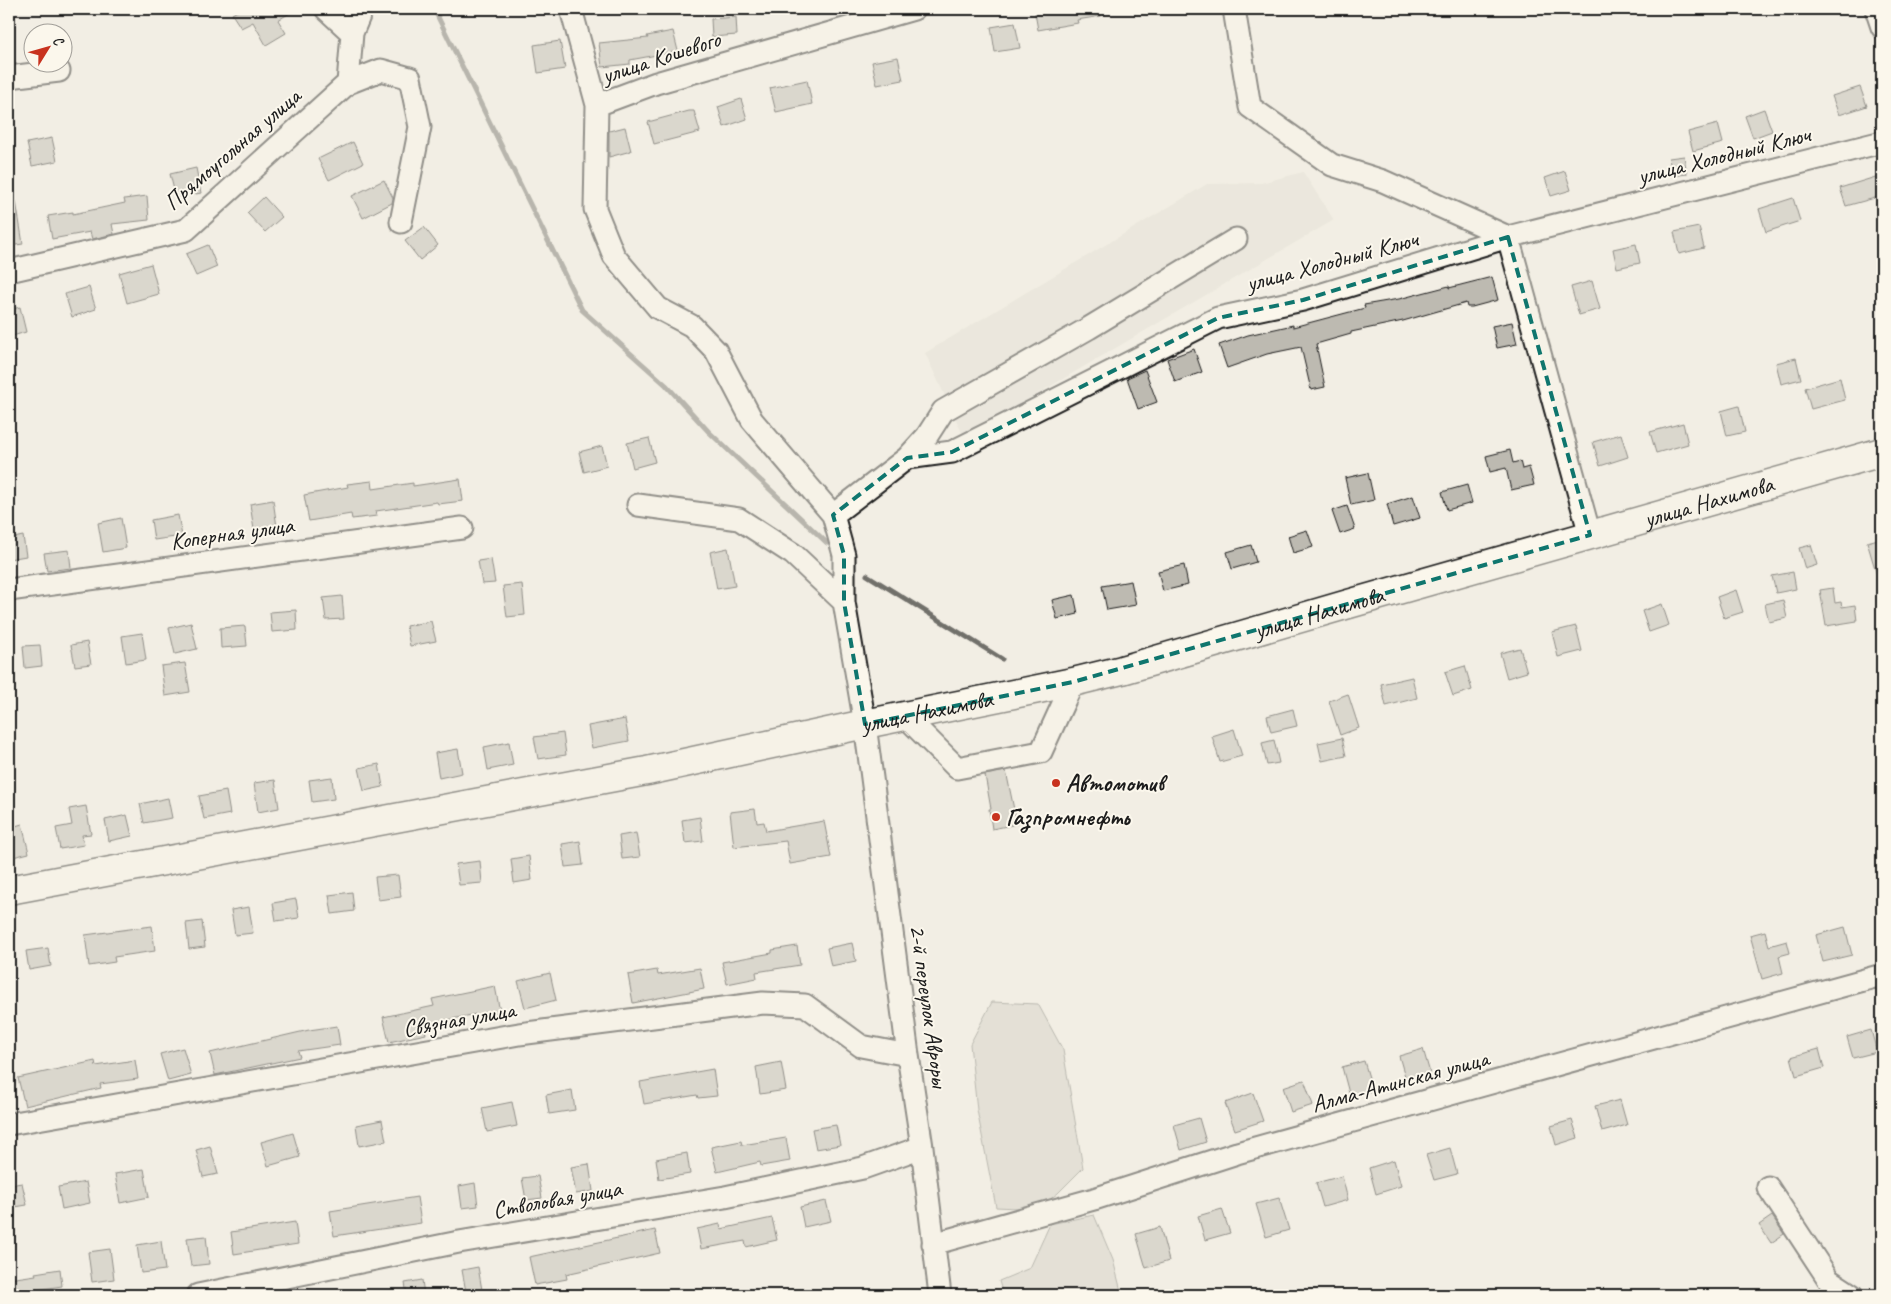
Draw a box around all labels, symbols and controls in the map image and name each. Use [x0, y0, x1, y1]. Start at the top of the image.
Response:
north arrow [22, 22, 72, 72]
street label: улица Кошевого [596, 23, 726, 91]
text: С [49, 33, 68, 50]
street label: Прямоугольная улица [157, 80, 308, 217]
street label: улица Холодный Ключ [1633, 119, 1816, 191]
street label: улица Холодный Ключ [1241, 223, 1423, 299]
street label: улица Нахимова [1638, 468, 1778, 535]
street label: Коперная улица [169, 509, 297, 556]
street label: улица Нахимова [1249, 579, 1389, 646]
street label: улица Нахимова [856, 683, 997, 740]
place label: Автомотив [1066, 768, 1168, 798]
marker: Автомотив [1050, 777, 1062, 789]
place label: Газпромнефть [1006, 802, 1131, 833]
marker: Газпромнефть [990, 811, 1002, 823]
street label: 2-й переулок Авроры [903, 923, 956, 1092]
street label: Связная улица [401, 994, 520, 1044]
street label: Алма-Атинская улица [1308, 1042, 1494, 1119]
street label: Стволовая улица [490, 1173, 625, 1225]

